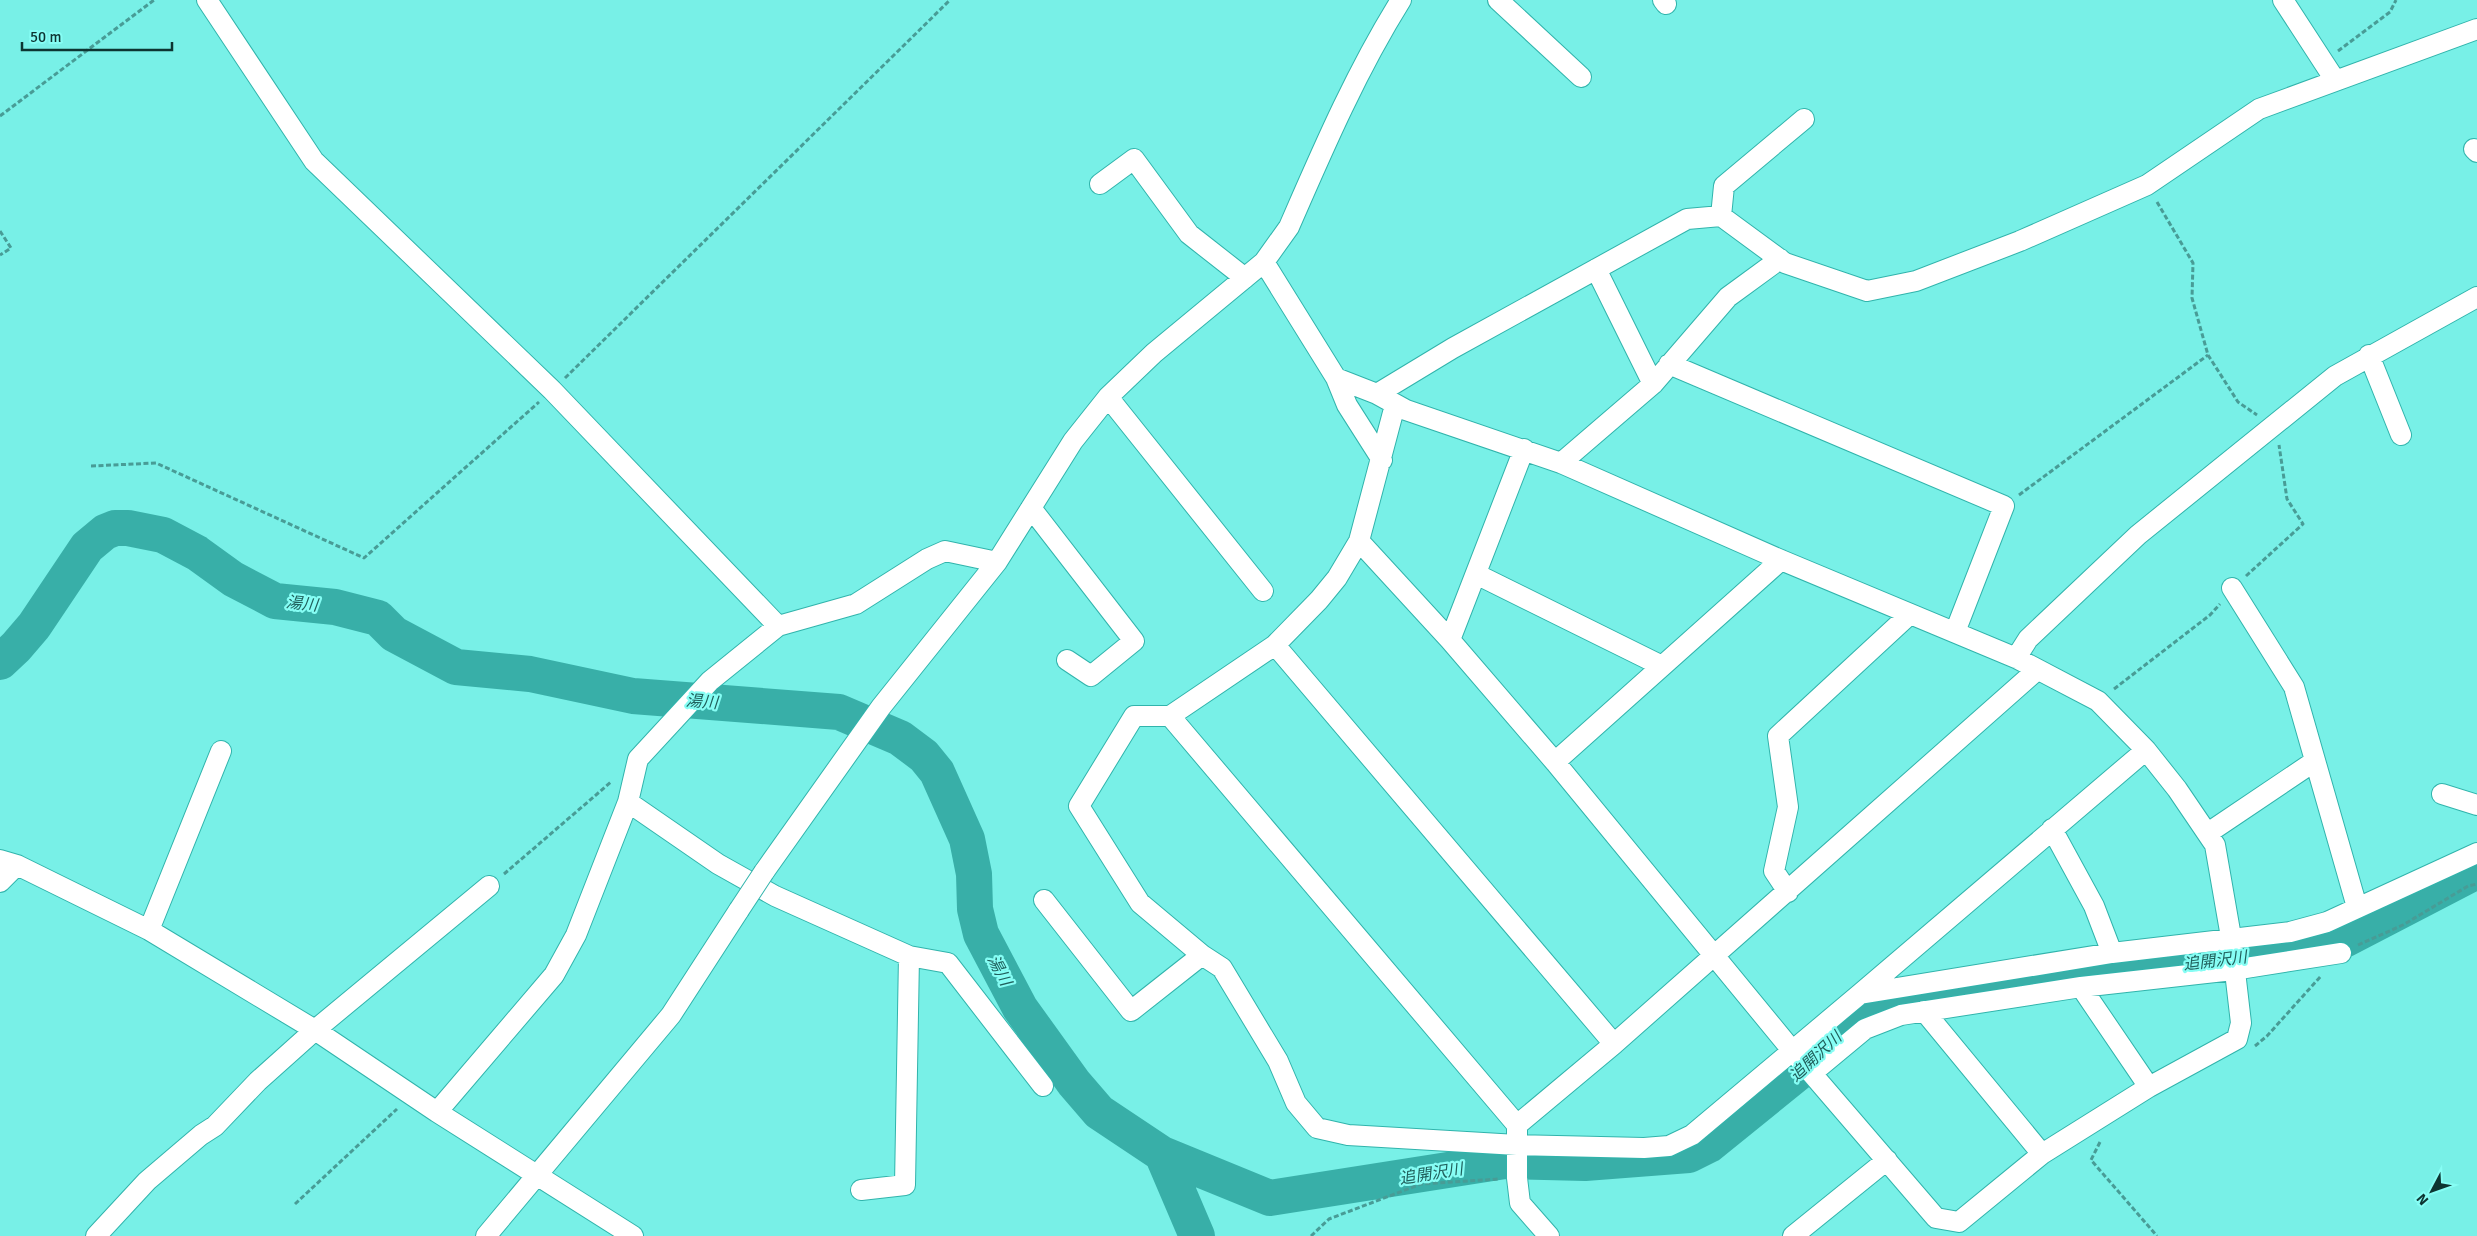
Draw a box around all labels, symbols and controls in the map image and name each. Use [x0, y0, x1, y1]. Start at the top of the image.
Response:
scale bar [22, 20, 172, 52]
text: 50 m [30, 28, 61, 46]
water label: 湯川 [285, 592, 321, 616]
water label: 湯川 [685, 691, 721, 713]
water label: 追開沢川 [2182, 947, 2250, 975]
water label: 湯川 [983, 952, 1016, 991]
water label: 追開沢川 [1785, 1026, 1847, 1086]
water label: 追開沢川 [1398, 1159, 1466, 1189]
north arrow [2407, 1166, 2457, 1216]
text: N [2413, 1190, 2432, 1208]

